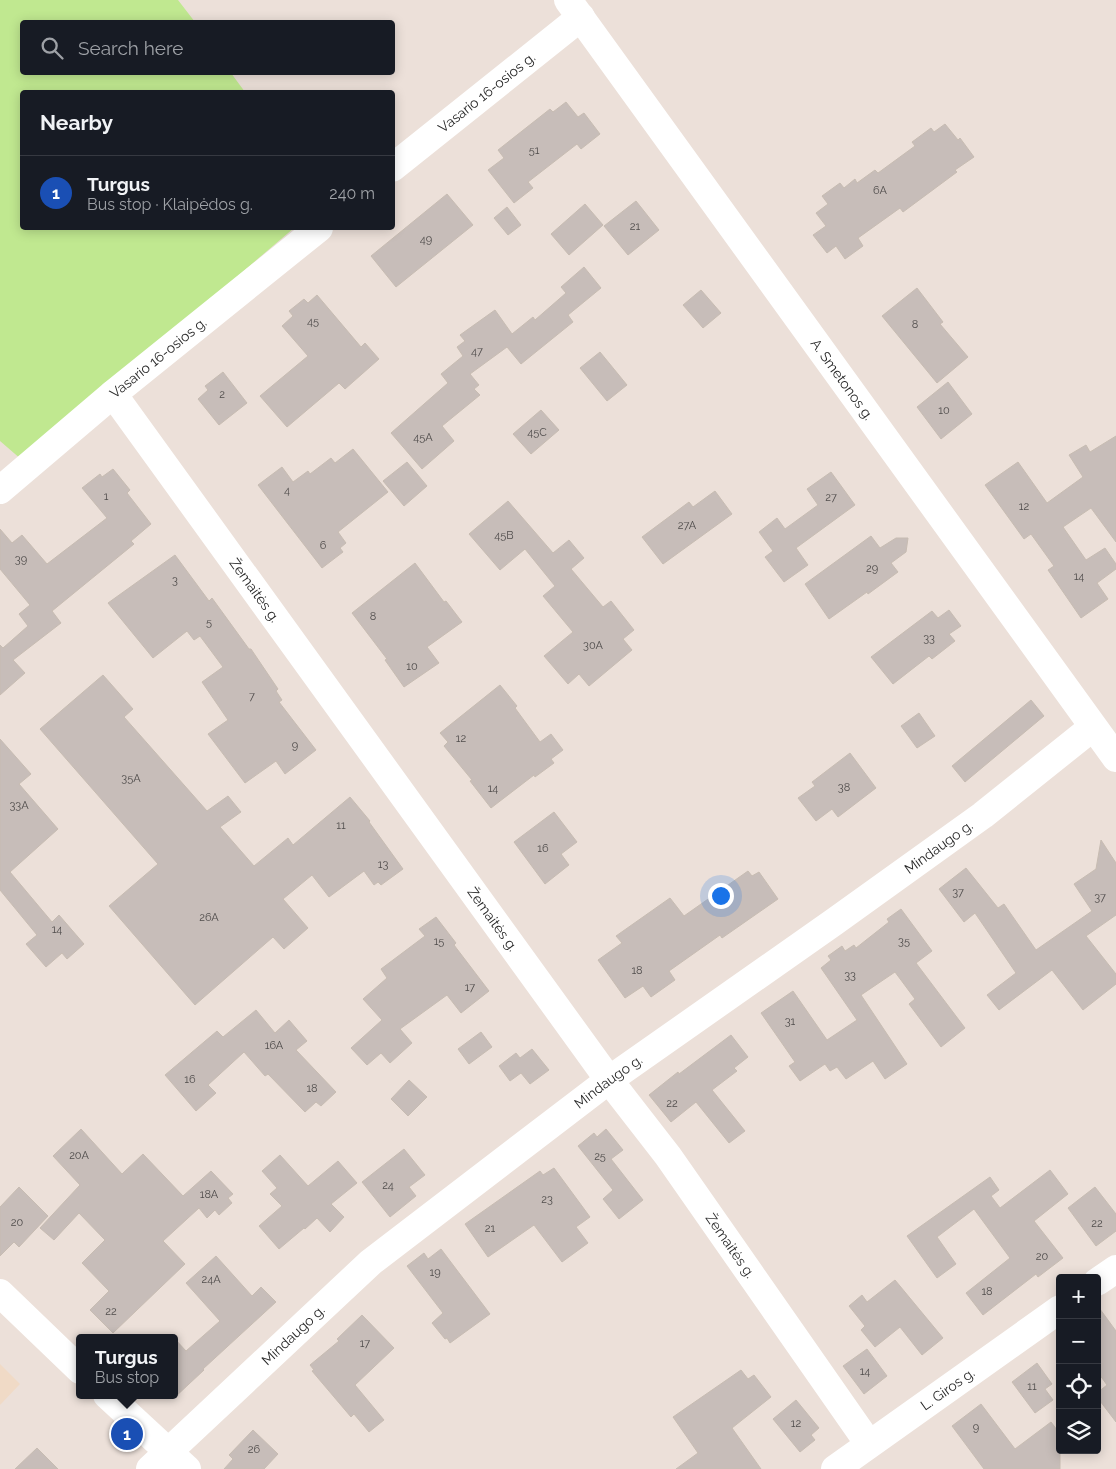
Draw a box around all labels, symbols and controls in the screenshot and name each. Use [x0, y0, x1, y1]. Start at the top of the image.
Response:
search box [20, 20, 395, 75]
icon: search [38, 34, 66, 62]
text: Search here [78, 37, 184, 59]
street label: Vasario 16-osios g. [435, 49, 538, 136]
text: Nearby [40, 110, 113, 135]
house number: 51 [529, 144, 540, 157]
text: Turgus [87, 173, 150, 195]
text: 1 [52, 184, 60, 203]
text: 240 m [329, 184, 375, 203]
house number: 6A [873, 184, 888, 197]
text: Bus stop · Klaipėdos g. [87, 195, 253, 214]
house number: 21 [630, 220, 641, 233]
house number: 49 [420, 233, 432, 246]
street label: Vasario 16-osios g. [106, 314, 209, 401]
house number: 45 [307, 315, 319, 328]
house number: 8 [912, 318, 918, 331]
street label: A. Smetonos g. [807, 336, 877, 423]
house number: 47 [471, 345, 483, 358]
house number: 2 [219, 388, 225, 401]
house number: 10 [938, 404, 950, 417]
house number: 45C [527, 426, 547, 439]
house number: 45A [413, 431, 433, 444]
house number: 4 [284, 484, 290, 497]
house number: 1 [104, 490, 109, 503]
house number: 27 [825, 491, 837, 504]
house number: 12 [1019, 500, 1029, 513]
house number: 27A [678, 519, 697, 532]
house number: 45B [494, 529, 514, 542]
house number: 6 [320, 539, 327, 552]
house number: 39 [15, 553, 27, 566]
street label: Žemaitės g. [226, 555, 283, 625]
house number: 29 [866, 562, 878, 575]
house number: 14 [1074, 570, 1084, 583]
house number: 3 [172, 574, 178, 587]
house number: 8 [370, 610, 376, 623]
house number: 5 [206, 616, 212, 629]
house number: 33 [923, 632, 935, 645]
house number: 30A [583, 639, 603, 652]
house number: 10 [406, 660, 418, 673]
house number: 7 [249, 690, 255, 703]
house number: 12 [456, 732, 466, 745]
house number: 9 [292, 739, 298, 752]
house number: 35A [121, 772, 141, 785]
house number: 38 [838, 781, 850, 794]
house number: 14 [488, 782, 498, 795]
house number: 33A [9, 799, 29, 812]
street label: Mindaugo g. [901, 817, 976, 877]
house number: 11 [336, 819, 346, 832]
house number: 16 [537, 842, 549, 855]
house number: 13 [378, 858, 388, 871]
your location [708, 883, 734, 909]
street label: Žemaitės g. [464, 884, 521, 954]
house number: 37 [952, 886, 964, 899]
house number: 37 [1094, 891, 1106, 904]
house number: 26A [199, 911, 219, 924]
house number: 14 [52, 923, 62, 936]
house number: 15 [434, 935, 444, 948]
house number: 35 [898, 935, 910, 948]
house number: 18 [631, 964, 643, 977]
house number: 33 [844, 969, 856, 982]
house number: 17 [465, 981, 475, 994]
house number: 31 [785, 1015, 796, 1028]
house number: 16A [265, 1039, 284, 1052]
street label: Mindaugo g. [571, 1051, 645, 1112]
house number: 16 [184, 1073, 196, 1086]
house number: 18 [306, 1082, 318, 1095]
house number: 22 [666, 1097, 678, 1110]
house number: 20A [69, 1149, 89, 1162]
house number: 25 [594, 1150, 606, 1163]
house number: 24 [382, 1179, 394, 1192]
house number: 18A [200, 1188, 219, 1201]
house number: 23 [541, 1193, 553, 1206]
street label: Žemaitės g. [703, 1210, 759, 1281]
house number: 20 [11, 1216, 23, 1229]
house number: 22 [1091, 1217, 1103, 1230]
house number: 21 [485, 1222, 496, 1235]
house number: 20 [1036, 1250, 1048, 1263]
house number: 19 [429, 1266, 441, 1279]
house number: 24A [201, 1273, 221, 1286]
map controls [1056, 1274, 1101, 1454]
button: + [1056, 1274, 1101, 1319]
house number: 18 [981, 1285, 993, 1298]
street label: Mindaugo g. [258, 1302, 328, 1368]
house number: 22 [105, 1305, 117, 1318]
button: − [1056, 1319, 1101, 1364]
popup [76, 1334, 178, 1399]
house number: 17 [360, 1337, 370, 1350]
text: Turgus [95, 1346, 158, 1368]
street label: L. Giros g. [917, 1364, 977, 1414]
button: locate [1056, 1364, 1101, 1409]
house number: 14 [860, 1365, 870, 1378]
text: Bus stop [95, 1368, 159, 1387]
house number: 11 [1027, 1380, 1037, 1393]
button: layers [1056, 1409, 1101, 1454]
pin: 1 [111, 1415, 143, 1453]
house number: 12 [791, 1417, 801, 1430]
house number: 9 [973, 1421, 979, 1434]
house number: 26 [248, 1443, 261, 1456]

